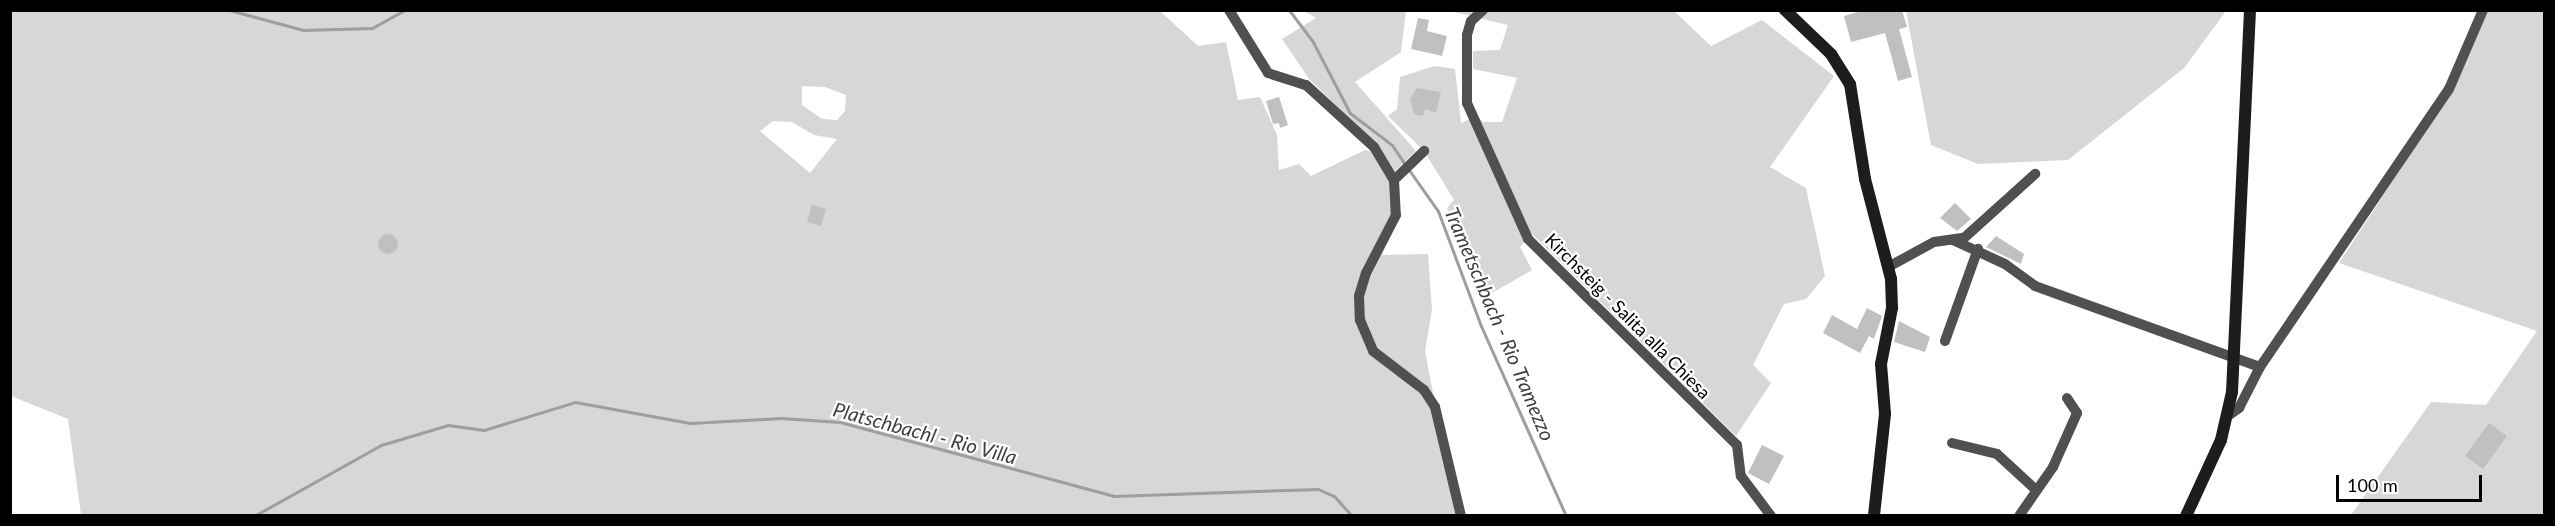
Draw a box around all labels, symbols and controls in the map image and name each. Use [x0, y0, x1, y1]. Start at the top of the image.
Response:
water label: Trametschbach - Rio Tramezzo [1440, 203, 1560, 445]
street label: Kirchsteig - Salita alla Chiesa [1541, 229, 1715, 403]
water label: Platschbachl - Rio Villa [830, 397, 1020, 469]
scale bar [2339, 463, 2484, 501]
text: 100 m [2347, 474, 2398, 496]

